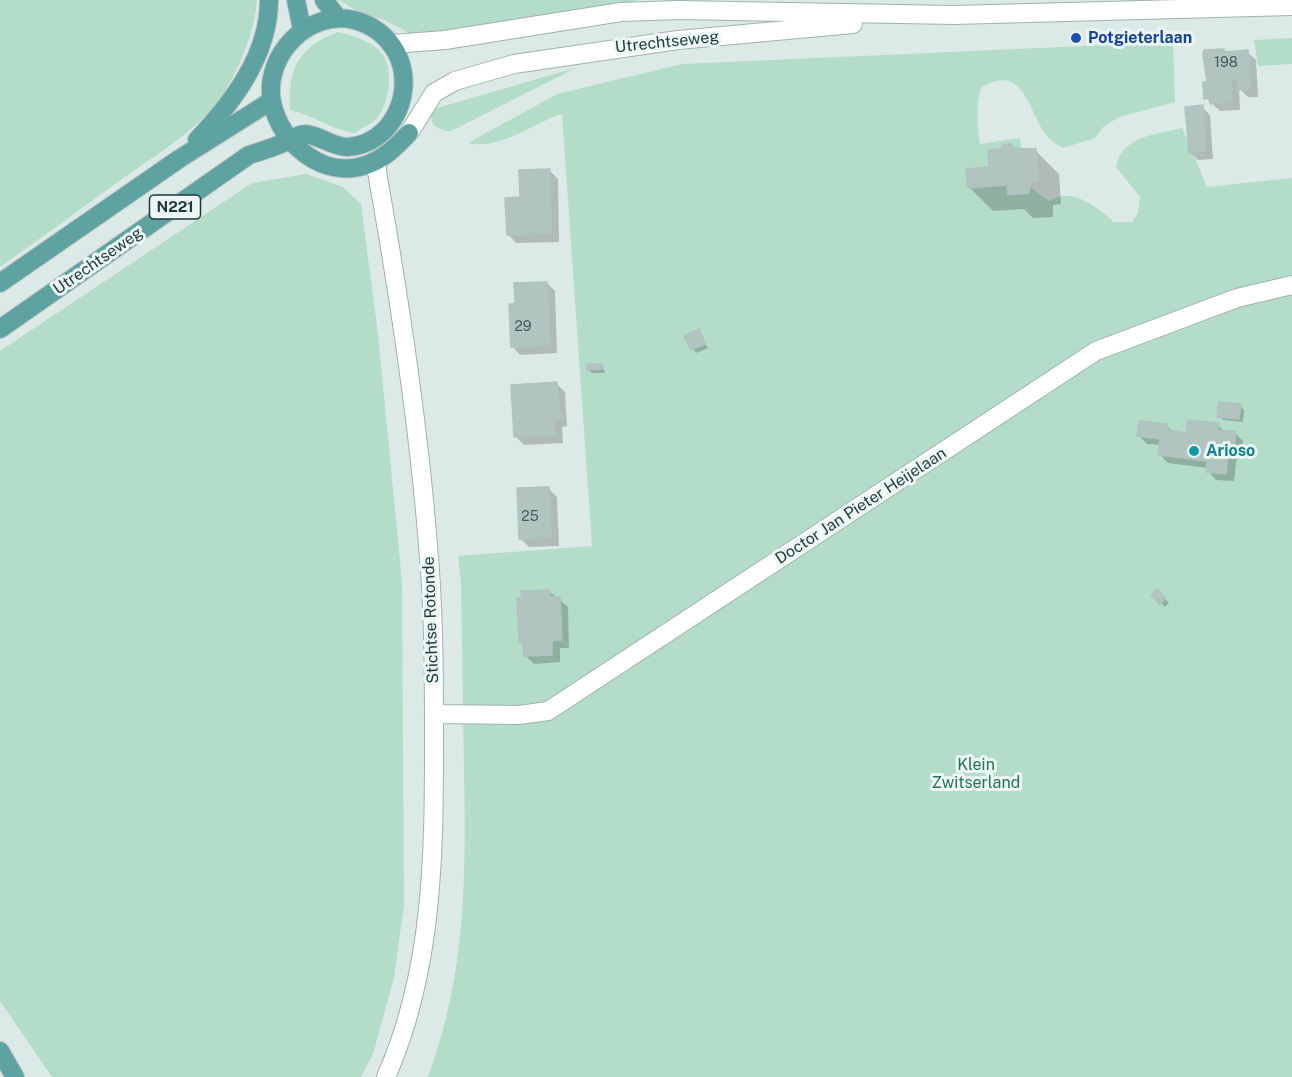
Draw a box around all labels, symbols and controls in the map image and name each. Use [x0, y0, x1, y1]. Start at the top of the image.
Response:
street label: Utrechtseweg [614, 27, 720, 57]
place label: Potgieterlaan [1088, 28, 1192, 48]
marker: Potgieterlaan [1069, 31, 1083, 45]
house number: 198 [1214, 55, 1238, 71]
road number: N221 [150, 195, 201, 219]
street label: Utrechtseweg [50, 223, 146, 299]
house number: 29 [514, 319, 532, 335]
place label: Arioso [1206, 441, 1255, 461]
street label: Doctor Jan Pieter Heijelaan [772, 443, 950, 569]
marker: Arioso [1187, 444, 1201, 458]
house number: 25 [521, 509, 539, 525]
street label: Stichtse Rotonde [419, 556, 443, 684]
park label: Klein Zwitserland [932, 755, 1020, 793]

